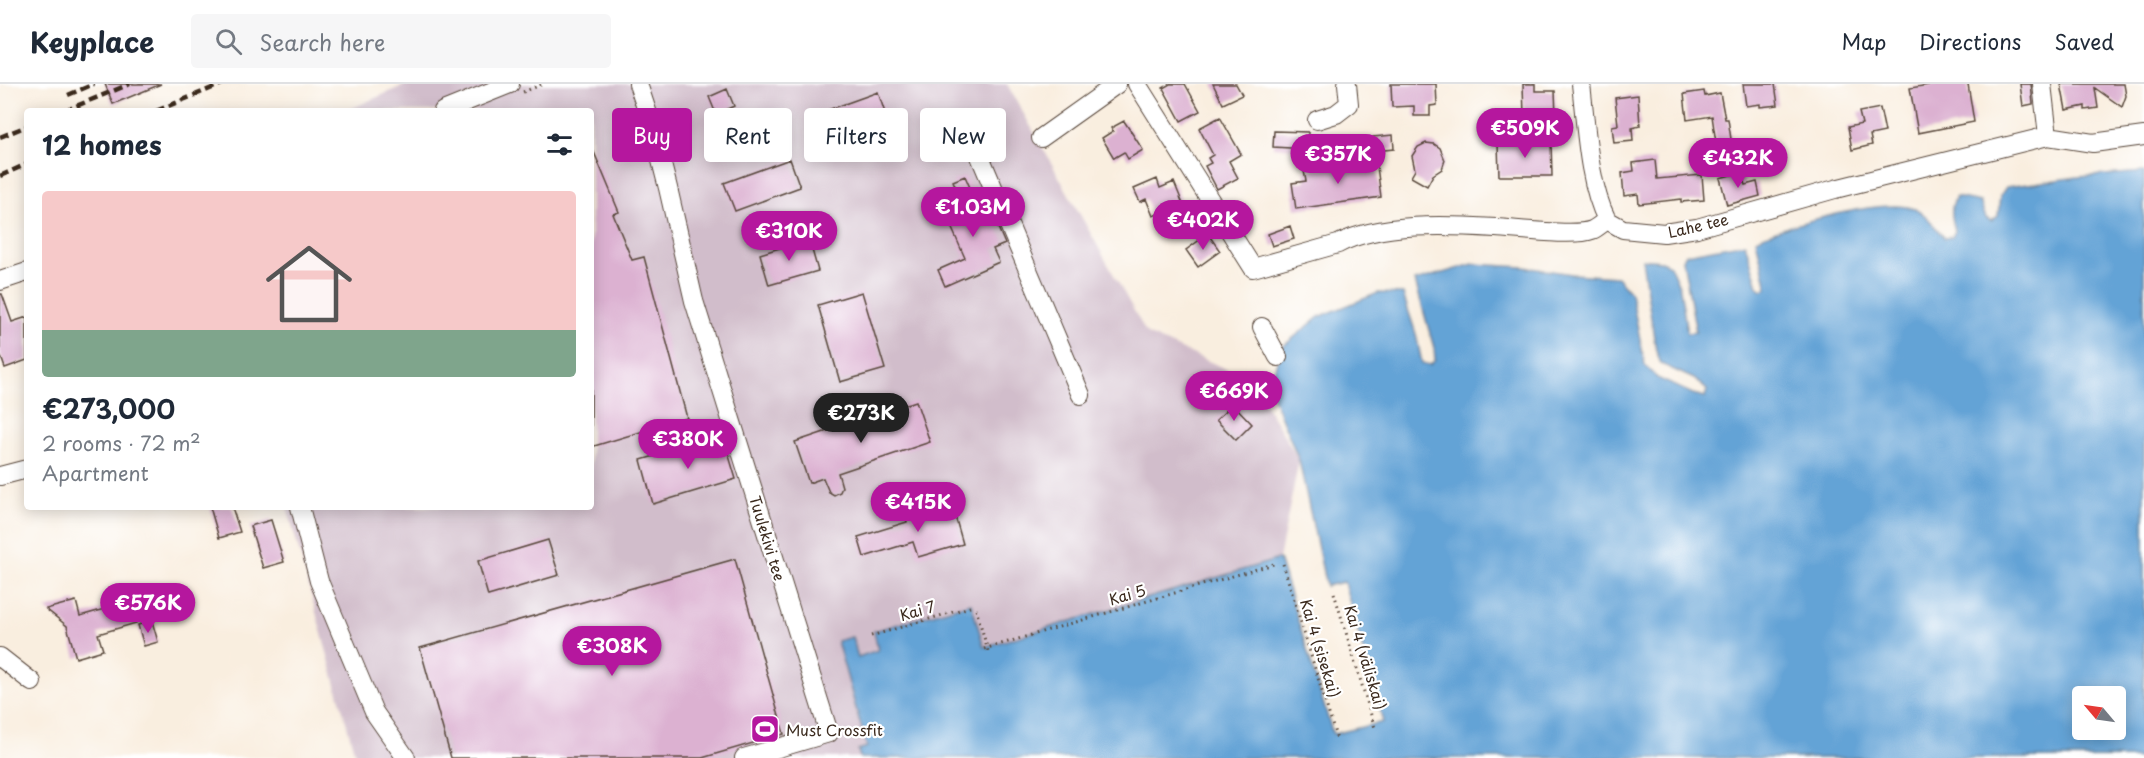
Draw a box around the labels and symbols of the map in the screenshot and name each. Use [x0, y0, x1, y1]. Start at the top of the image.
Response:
pin: €509K [1483, 108, 1567, 159]
pin: €357K [1296, 134, 1380, 185]
pin: €432K [1696, 138, 1780, 189]
pin: €1.03M [924, 187, 1022, 238]
pin: €402K [1161, 200, 1245, 251]
street label: Lahe tee [1665, 207, 1731, 243]
pin: €310K [747, 211, 831, 262]
pin: €669K [1192, 371, 1276, 422]
pin: €273K [819, 393, 903, 444]
pin: €380K [646, 419, 730, 470]
pin: €415K [876, 482, 960, 533]
street label: Tuulekivi tee [744, 493, 792, 583]
street label: Kai 5 [1106, 578, 1148, 610]
pin: €576K [106, 583, 190, 634]
street label: Kai 7 [896, 594, 938, 626]
street label: Kai 4 (sisekai) [1295, 596, 1347, 700]
street label: Kai 4 (väliskai) [1339, 602, 1393, 712]
pin: €308K [570, 626, 654, 677]
north arrow [2072, 686, 2126, 740]
sports icon: Must Crossfit [749, 713, 781, 745]
place label: Must Crossfit [786, 718, 883, 741]

